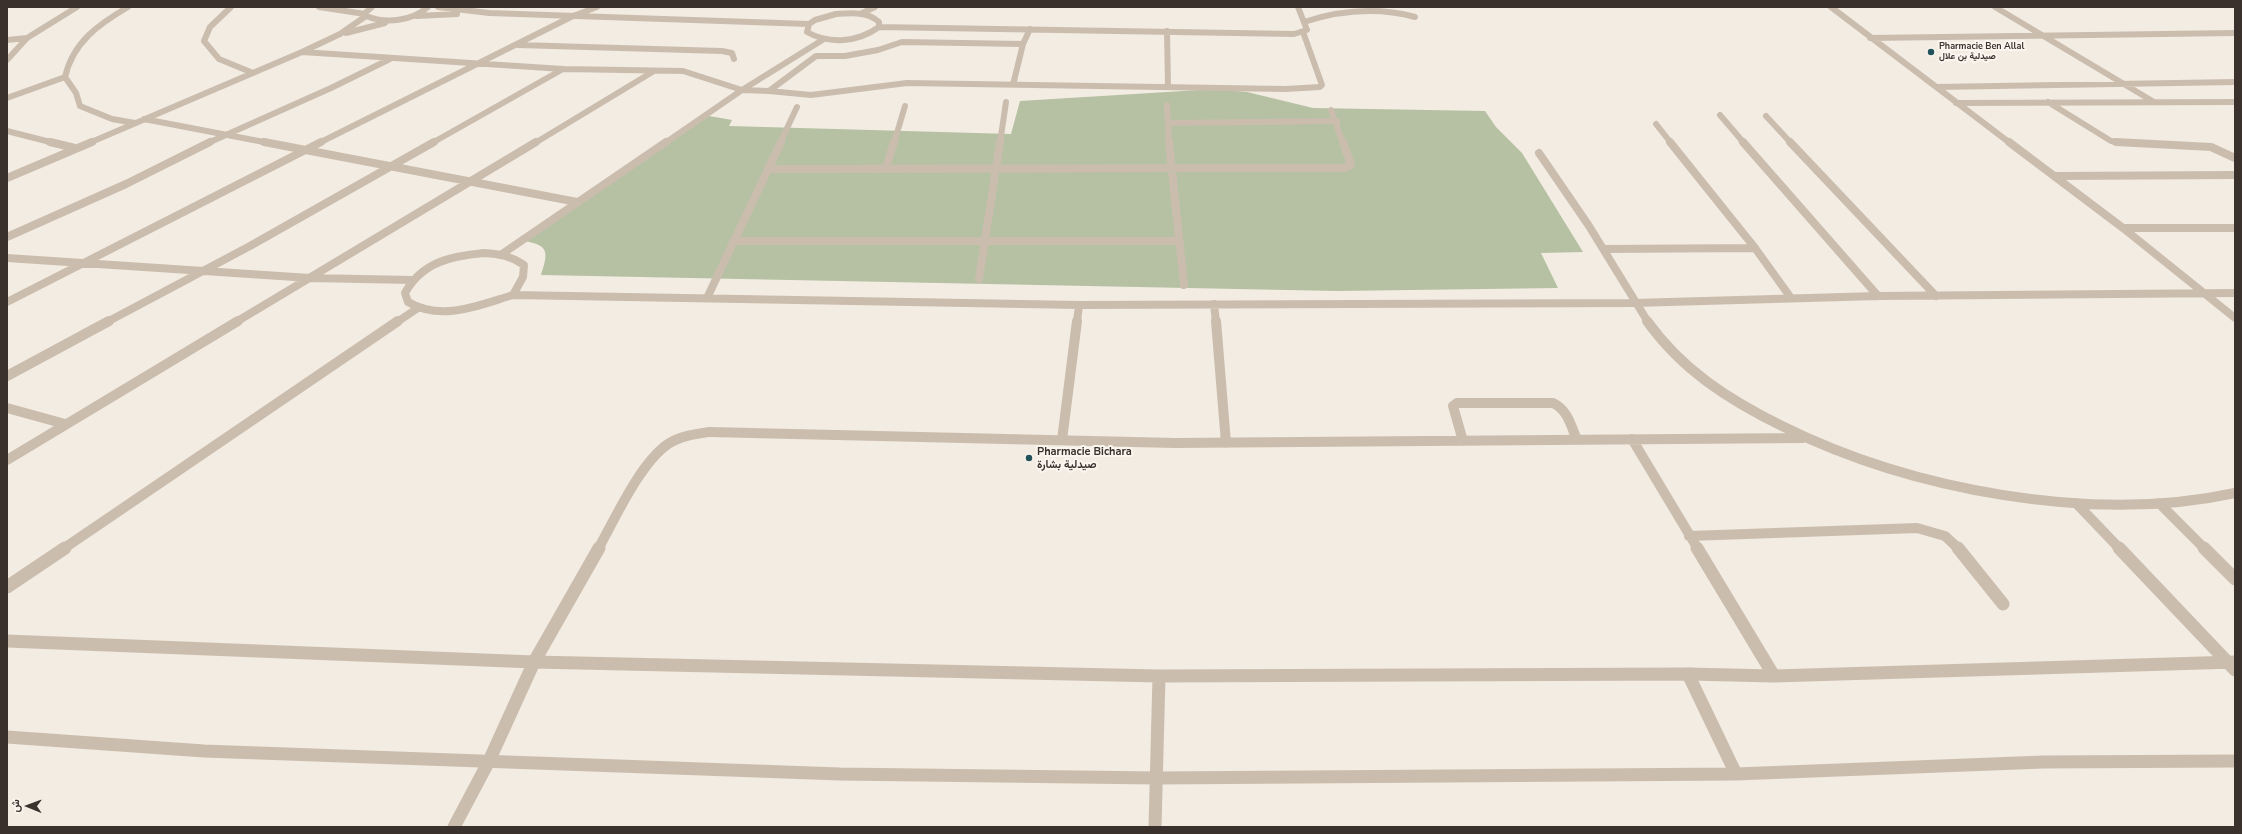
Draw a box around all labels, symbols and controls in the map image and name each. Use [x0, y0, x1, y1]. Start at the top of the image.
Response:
place label: Pharmacie Ben Allal صيدلية بن علال [1939, 42, 2024, 63]
marker: Pharmacie Ben Allal صيدلية بن علال [1926, 47, 1936, 57]
place label: Pharmacie Bichara صيدلية بشارة [1037, 445, 1132, 471]
marker: Pharmacie Bichara صيدلية بشارة [1024, 453, 1034, 463]
north arrow [8, 786, 48, 826]
text: ش [8, 799, 23, 813]

